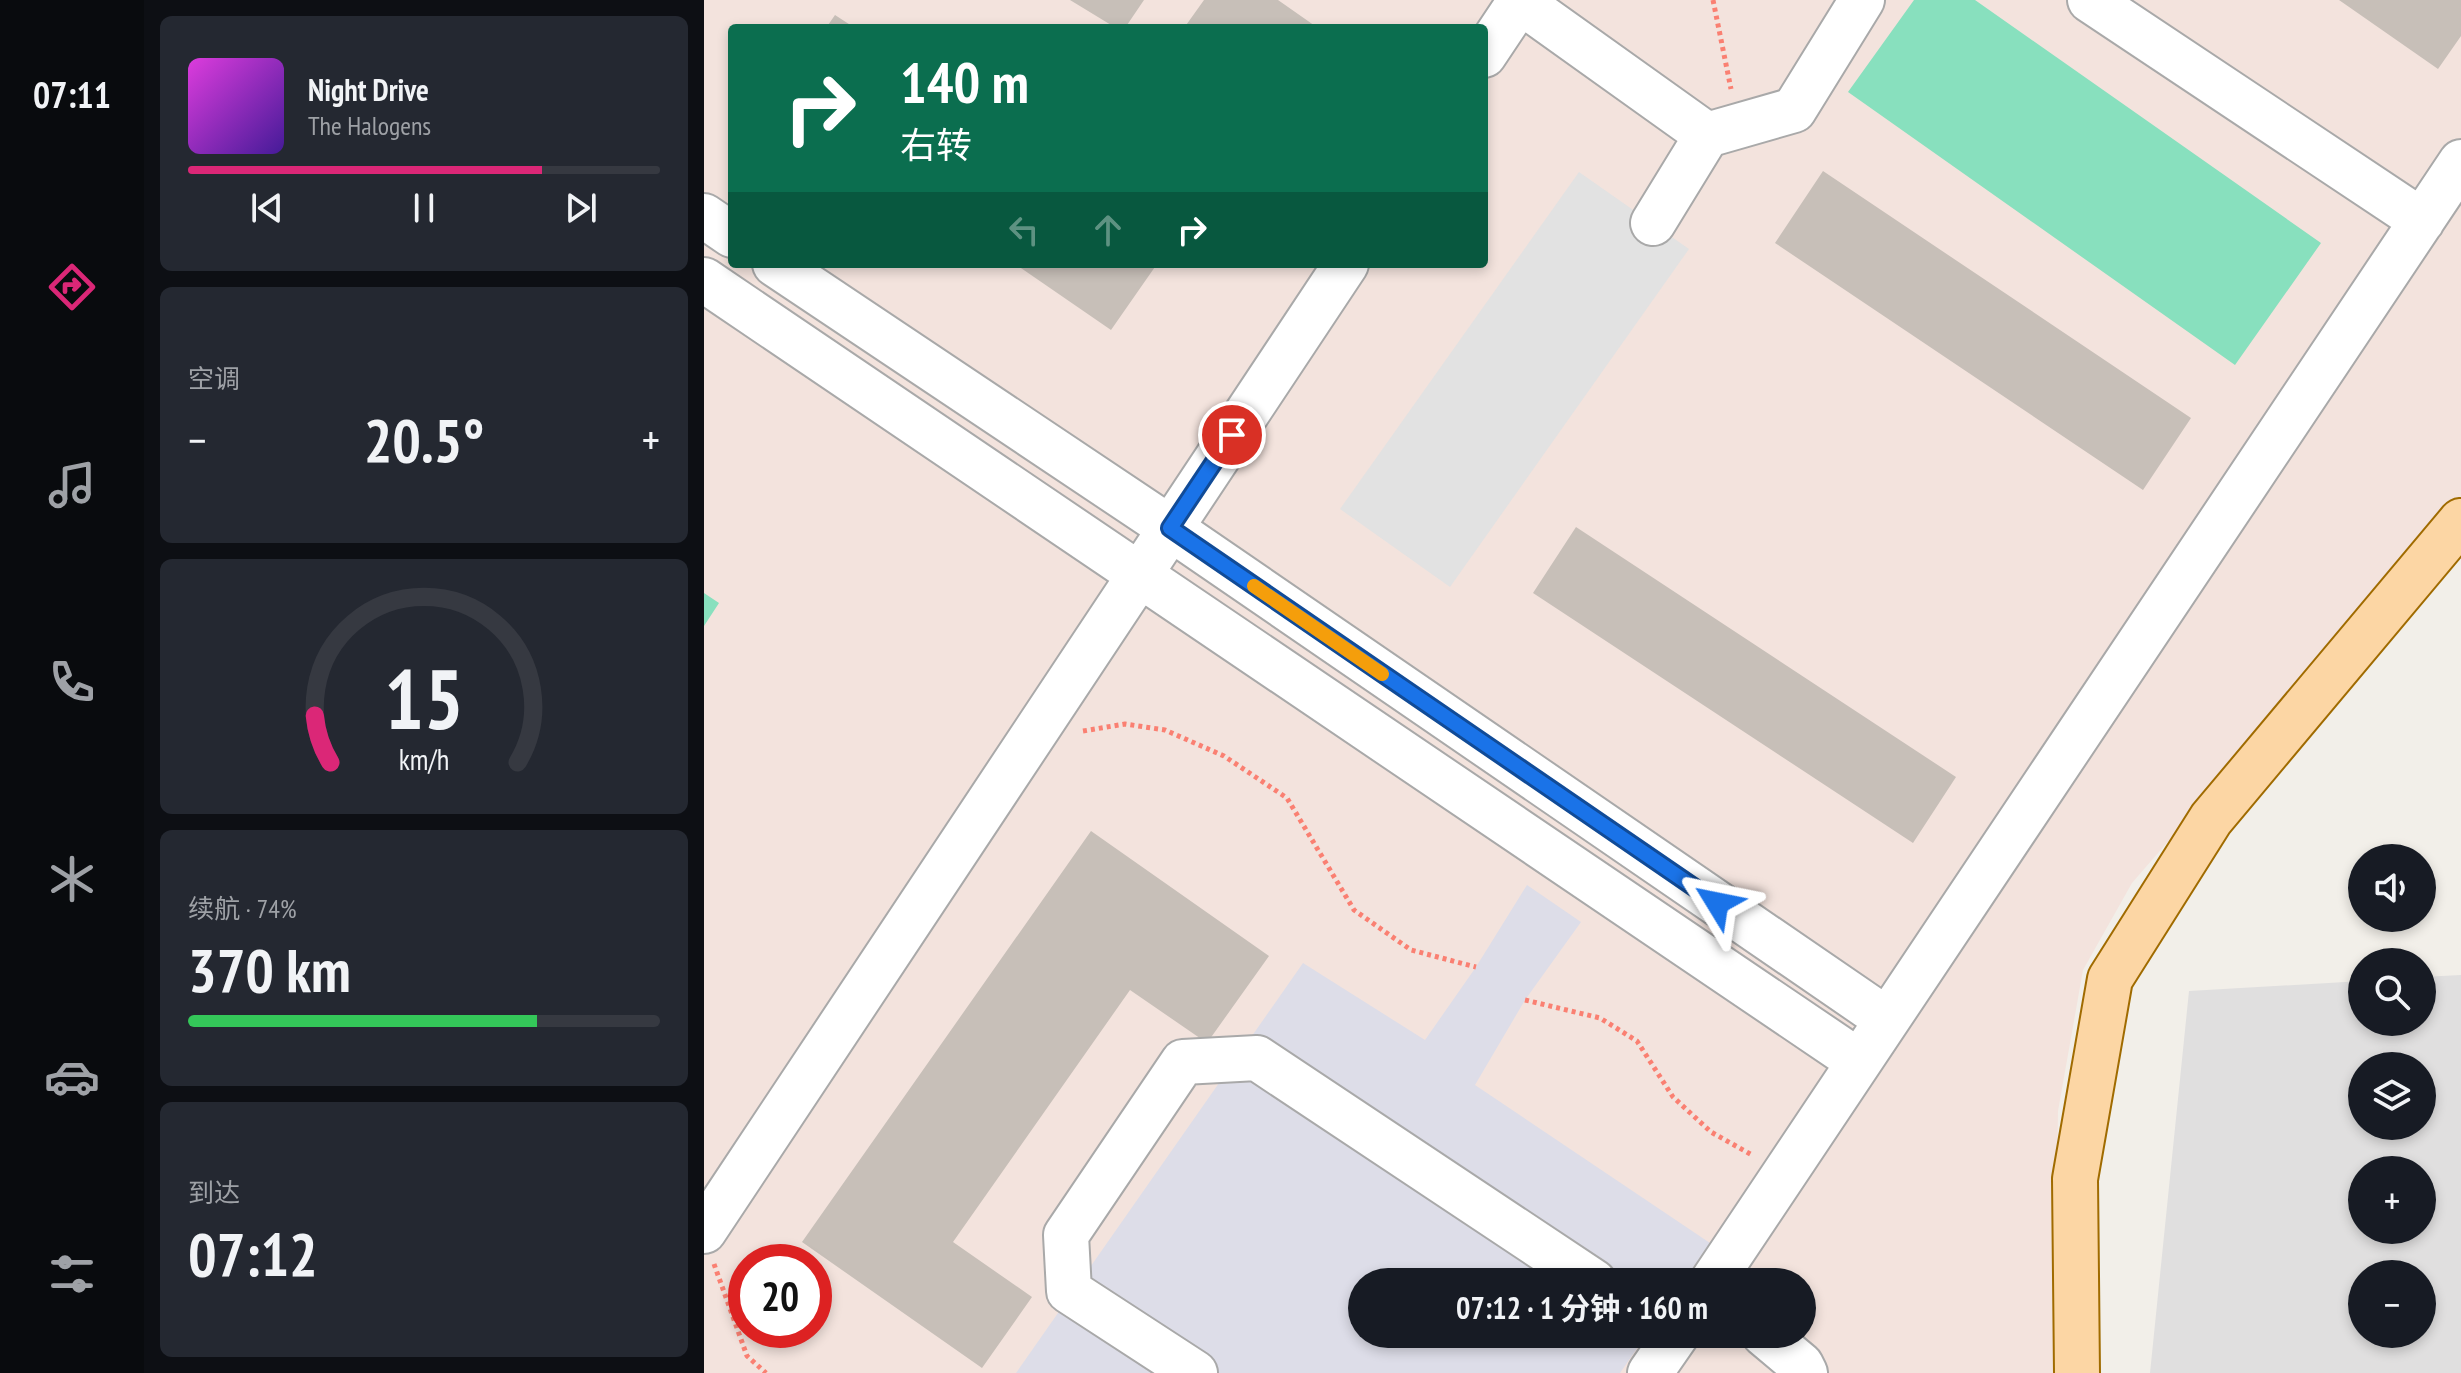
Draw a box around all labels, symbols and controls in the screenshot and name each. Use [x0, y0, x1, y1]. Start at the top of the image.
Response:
text: 140 m [900, 46, 1029, 118]
icon: right [768, 56, 872, 160]
text: Night Drive [308, 70, 429, 109]
text: 07:11 [33, 71, 111, 118]
text: The Halogens [308, 109, 431, 142]
text: 右转 [900, 121, 972, 168]
icon: previous [245, 186, 289, 230]
icon: pause [402, 186, 446, 230]
icon: next [559, 186, 603, 230]
icon: left [1002, 208, 1046, 252]
icon: ahead [1086, 208, 1130, 252]
icon: right [1170, 208, 1214, 252]
icon: directions [44, 259, 100, 315]
text: 空调 [188, 362, 240, 395]
text: 20.5° [364, 401, 484, 479]
pin [1198, 401, 1266, 469]
text: − [188, 411, 206, 468]
text: + [642, 411, 660, 468]
icon: arrive [1210, 413, 1254, 457]
icon: music [44, 457, 100, 513]
text: 15 [384, 643, 464, 751]
icon: phone [44, 654, 100, 710]
text: km/h [399, 741, 449, 778]
map controls [2348, 844, 2436, 1348]
button: sound [2348, 844, 2436, 932]
icon: climate [44, 851, 100, 907]
position arrow [1675, 861, 1759, 945]
text: 续航 · 74% [188, 892, 297, 925]
text: 370 km [188, 931, 351, 1009]
button: search [2348, 948, 2436, 1036]
icon: car [44, 1049, 100, 1105]
button: layers [2348, 1052, 2436, 1140]
button: + [2348, 1156, 2436, 1244]
text: 到达 [188, 1176, 240, 1209]
text: 07:12 [188, 1215, 318, 1293]
speed limit sign: 20 [728, 1244, 832, 1348]
icon: filters [44, 1246, 100, 1302]
button: − [2348, 1260, 2436, 1348]
text: 07:12 · 1 分钟 · 160 m [1456, 1288, 1708, 1327]

